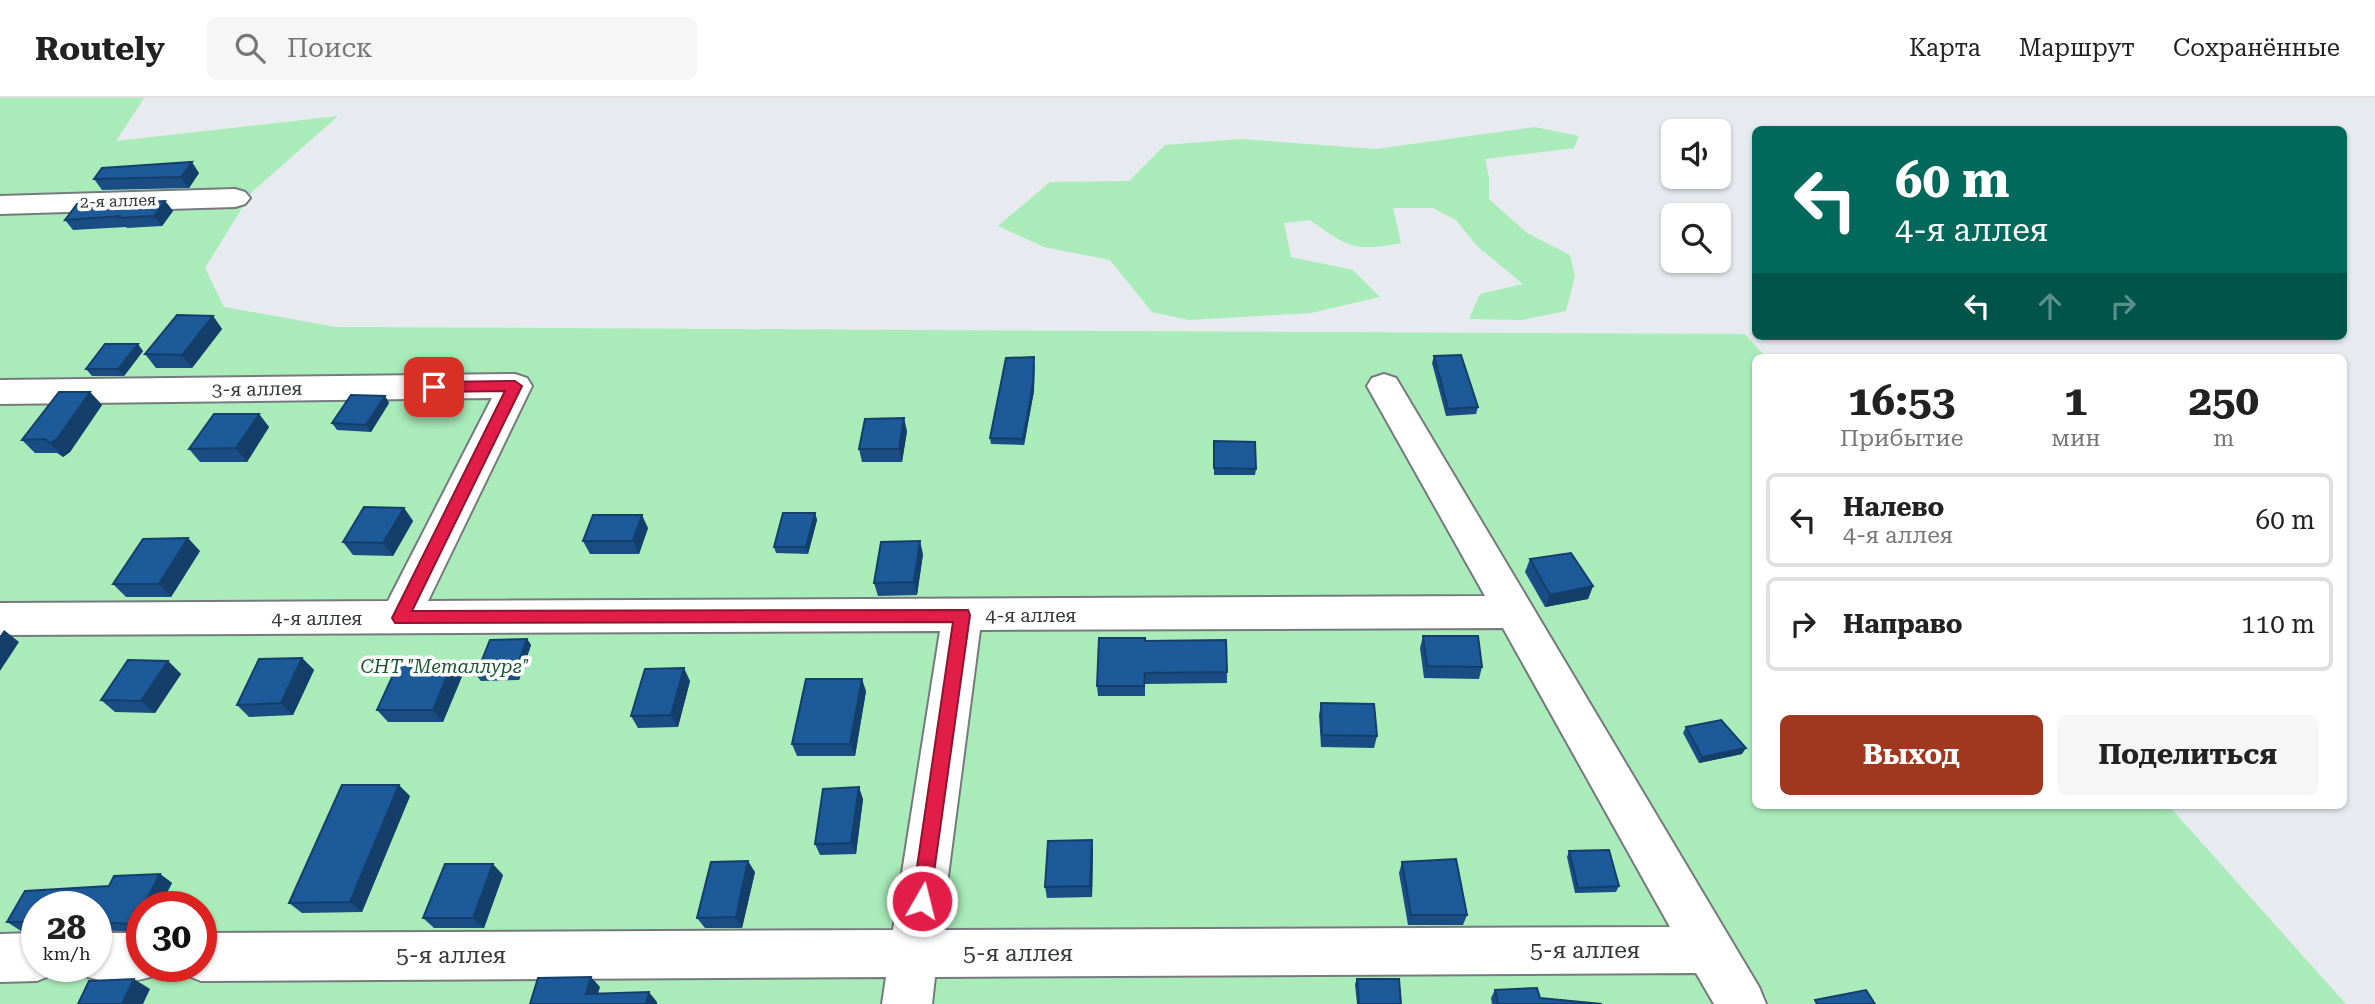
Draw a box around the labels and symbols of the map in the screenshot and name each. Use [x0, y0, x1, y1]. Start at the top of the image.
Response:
street label: 2-я аллея [79, 190, 157, 212]
pin [404, 357, 464, 417]
street label: 3-я аллея [211, 377, 303, 401]
street label: 4-я аллея [986, 604, 1077, 627]
street label: 4-я аллея [272, 607, 363, 630]
park label: СНТ "Металлург" [360, 655, 530, 678]
position arrow [885, 864, 959, 938]
speed limit sign: 30 [126, 891, 217, 982]
street label: 5-я аллея [1530, 937, 1640, 964]
street label: 5-я аллея [963, 940, 1073, 967]
street label: 5-я аллея [396, 942, 506, 969]

